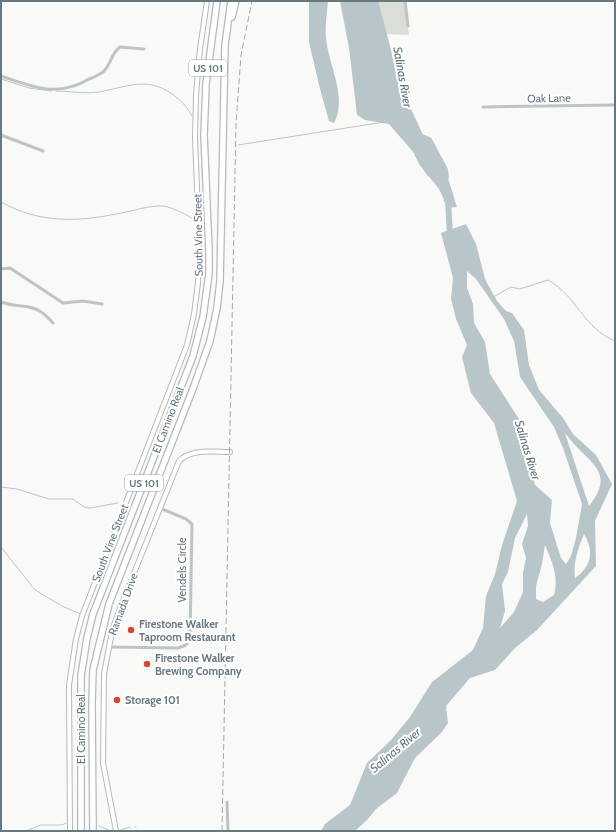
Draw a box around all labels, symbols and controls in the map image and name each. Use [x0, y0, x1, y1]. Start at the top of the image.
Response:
water label: Salinas River [390, 45, 416, 110]
road number: US 101 [189, 60, 227, 76]
street label: Oak Lane [527, 91, 571, 105]
street label: South Vine Street [190, 193, 206, 276]
street label: El Camino Real [149, 385, 187, 455]
water label: Salinas River [512, 418, 545, 483]
road number: US 101 [125, 475, 163, 491]
street label: South Vine Street [89, 502, 131, 584]
street label: Vendels Circle [175, 537, 189, 603]
street label: Ramada Drive [105, 571, 141, 637]
place label: Firestone Walker Taproom Restaurant [139, 617, 236, 644]
marker: Firestone Walker Taproom Restaurant [126, 625, 136, 635]
place label: Firestone Walker Brewing Company [155, 651, 242, 678]
marker: Firestone Walker Brewing Company [142, 659, 152, 669]
place label: Storage 101 [125, 693, 180, 707]
street label: El Camino Real [74, 694, 88, 764]
marker: Storage 101 [112, 695, 122, 705]
water label: Salinas River [367, 724, 424, 776]

